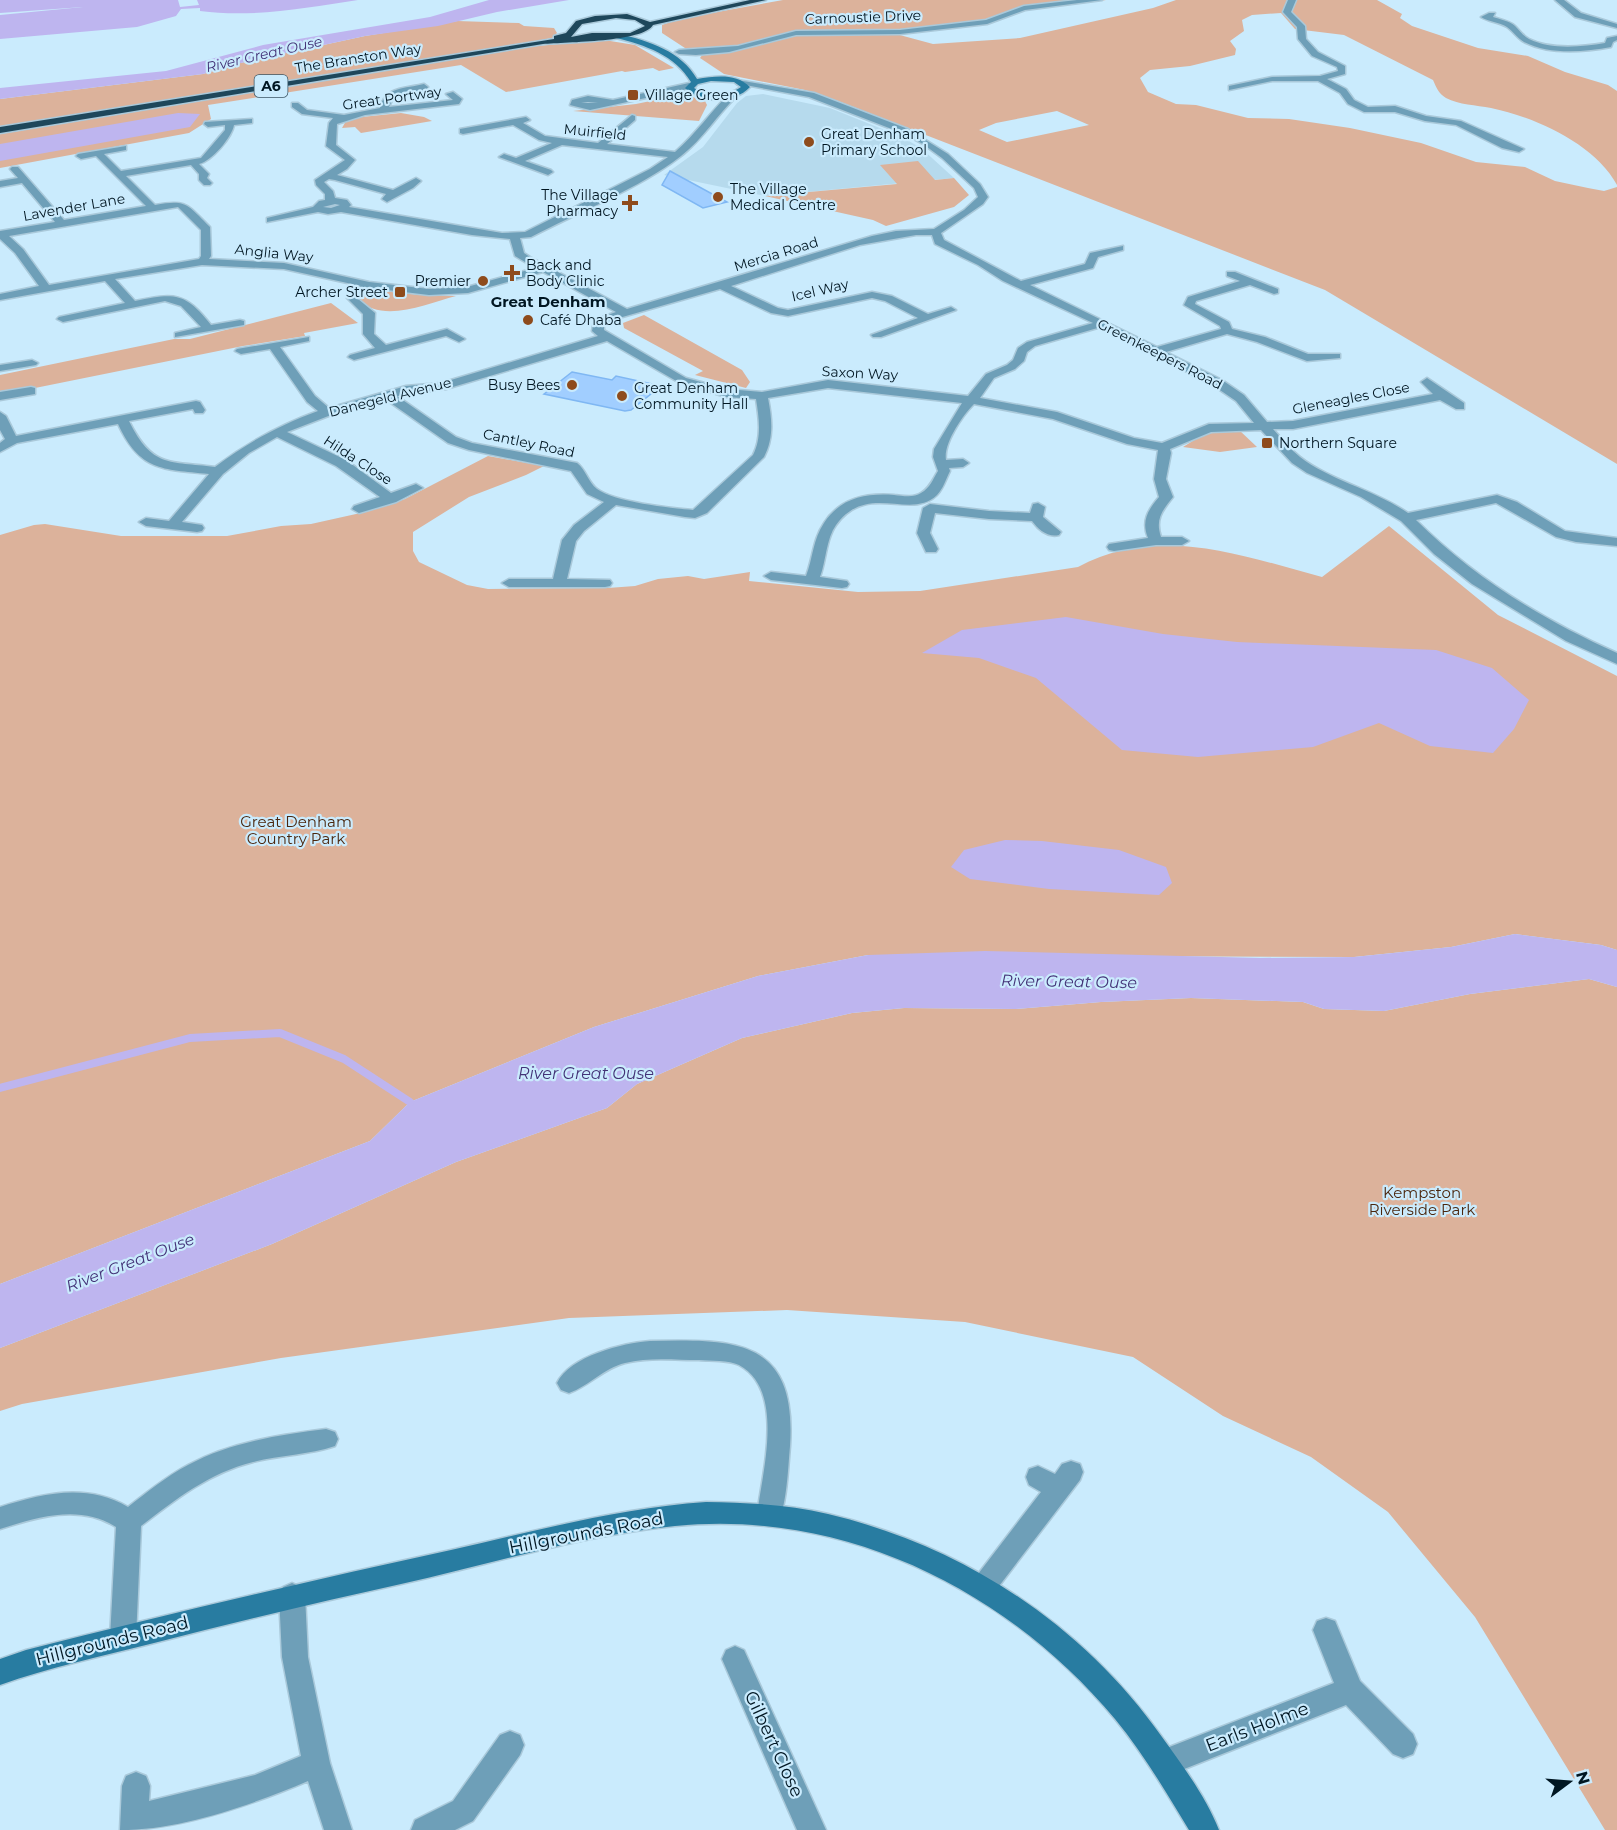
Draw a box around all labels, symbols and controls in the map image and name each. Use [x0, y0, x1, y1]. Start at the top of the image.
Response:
street label: Carnoustie Drive [805, 6, 921, 28]
water label: River Great Ouse [204, 32, 324, 76]
street label: The Branston Way [294, 39, 423, 77]
road number: A6 [254, 75, 288, 97]
street label: Great Portway [341, 82, 443, 114]
place label: Village Green [645, 86, 738, 104]
marker: Village Green [626, 88, 640, 102]
street label: Muirfield [563, 120, 627, 144]
place label: Great Denham Primary School [821, 125, 927, 159]
marker: Great Denham Primary School [802, 135, 816, 149]
place label: The Village Medical Centre [730, 180, 836, 214]
place label: The Village Pharmacy [541, 186, 618, 220]
street label: Lavender Lane [22, 189, 126, 225]
marker: The Village Medical Centre [711, 190, 725, 204]
marker: The Village Pharmacy [623, 196, 637, 210]
street label: Mercia Road [732, 233, 820, 275]
street label: Anglia Way [234, 240, 315, 266]
place label: Back and Body Clinic [526, 256, 605, 290]
marker: Back and Body Clinic [503, 264, 521, 282]
place label: Premier [415, 272, 471, 290]
marker: Premier [476, 274, 490, 288]
street label: Icel Way [790, 275, 851, 305]
place label: Archer Street [295, 283, 388, 301]
marker: Archer Street [393, 285, 407, 299]
district label: Great Denham [491, 292, 605, 311]
place label: Café Dhaba [540, 311, 622, 329]
marker: Café Dhaba [521, 313, 535, 327]
street label: Greenkeepers Road [1094, 315, 1226, 393]
street label: Saxon Way [821, 362, 899, 384]
street label: Danegeld Avenue [327, 373, 453, 421]
place label: Busy Bees [488, 376, 560, 394]
marker: Busy Bees [565, 378, 579, 392]
street label: Gleneagles Close [1291, 378, 1411, 418]
place label: Great Denham Community Hall [634, 379, 748, 413]
marker: Great Denham Community Hall [615, 389, 629, 403]
street label: Cantley Road [482, 425, 576, 461]
street label: Hilda Close [320, 431, 396, 489]
place label: Northern Square [1279, 434, 1397, 452]
marker: Northern Square [1260, 436, 1274, 450]
park label: Great Denham Country Park [240, 812, 352, 848]
water label: River Great Ouse [1001, 971, 1137, 992]
water label: River Great Ouse [518, 1064, 654, 1083]
park label: Kempston Riverside Park [1369, 1183, 1475, 1219]
water label: River Great Ouse [63, 1229, 197, 1296]
street label: Hillgrounds Road [507, 1507, 665, 1559]
street label: Hillgrounds Road [33, 1611, 191, 1671]
street label: Gilbert Close [740, 1687, 808, 1801]
street label: Earls Holme [1202, 1697, 1312, 1757]
north arrow [1539, 1752, 1599, 1812]
text: N [1572, 1769, 1594, 1787]

